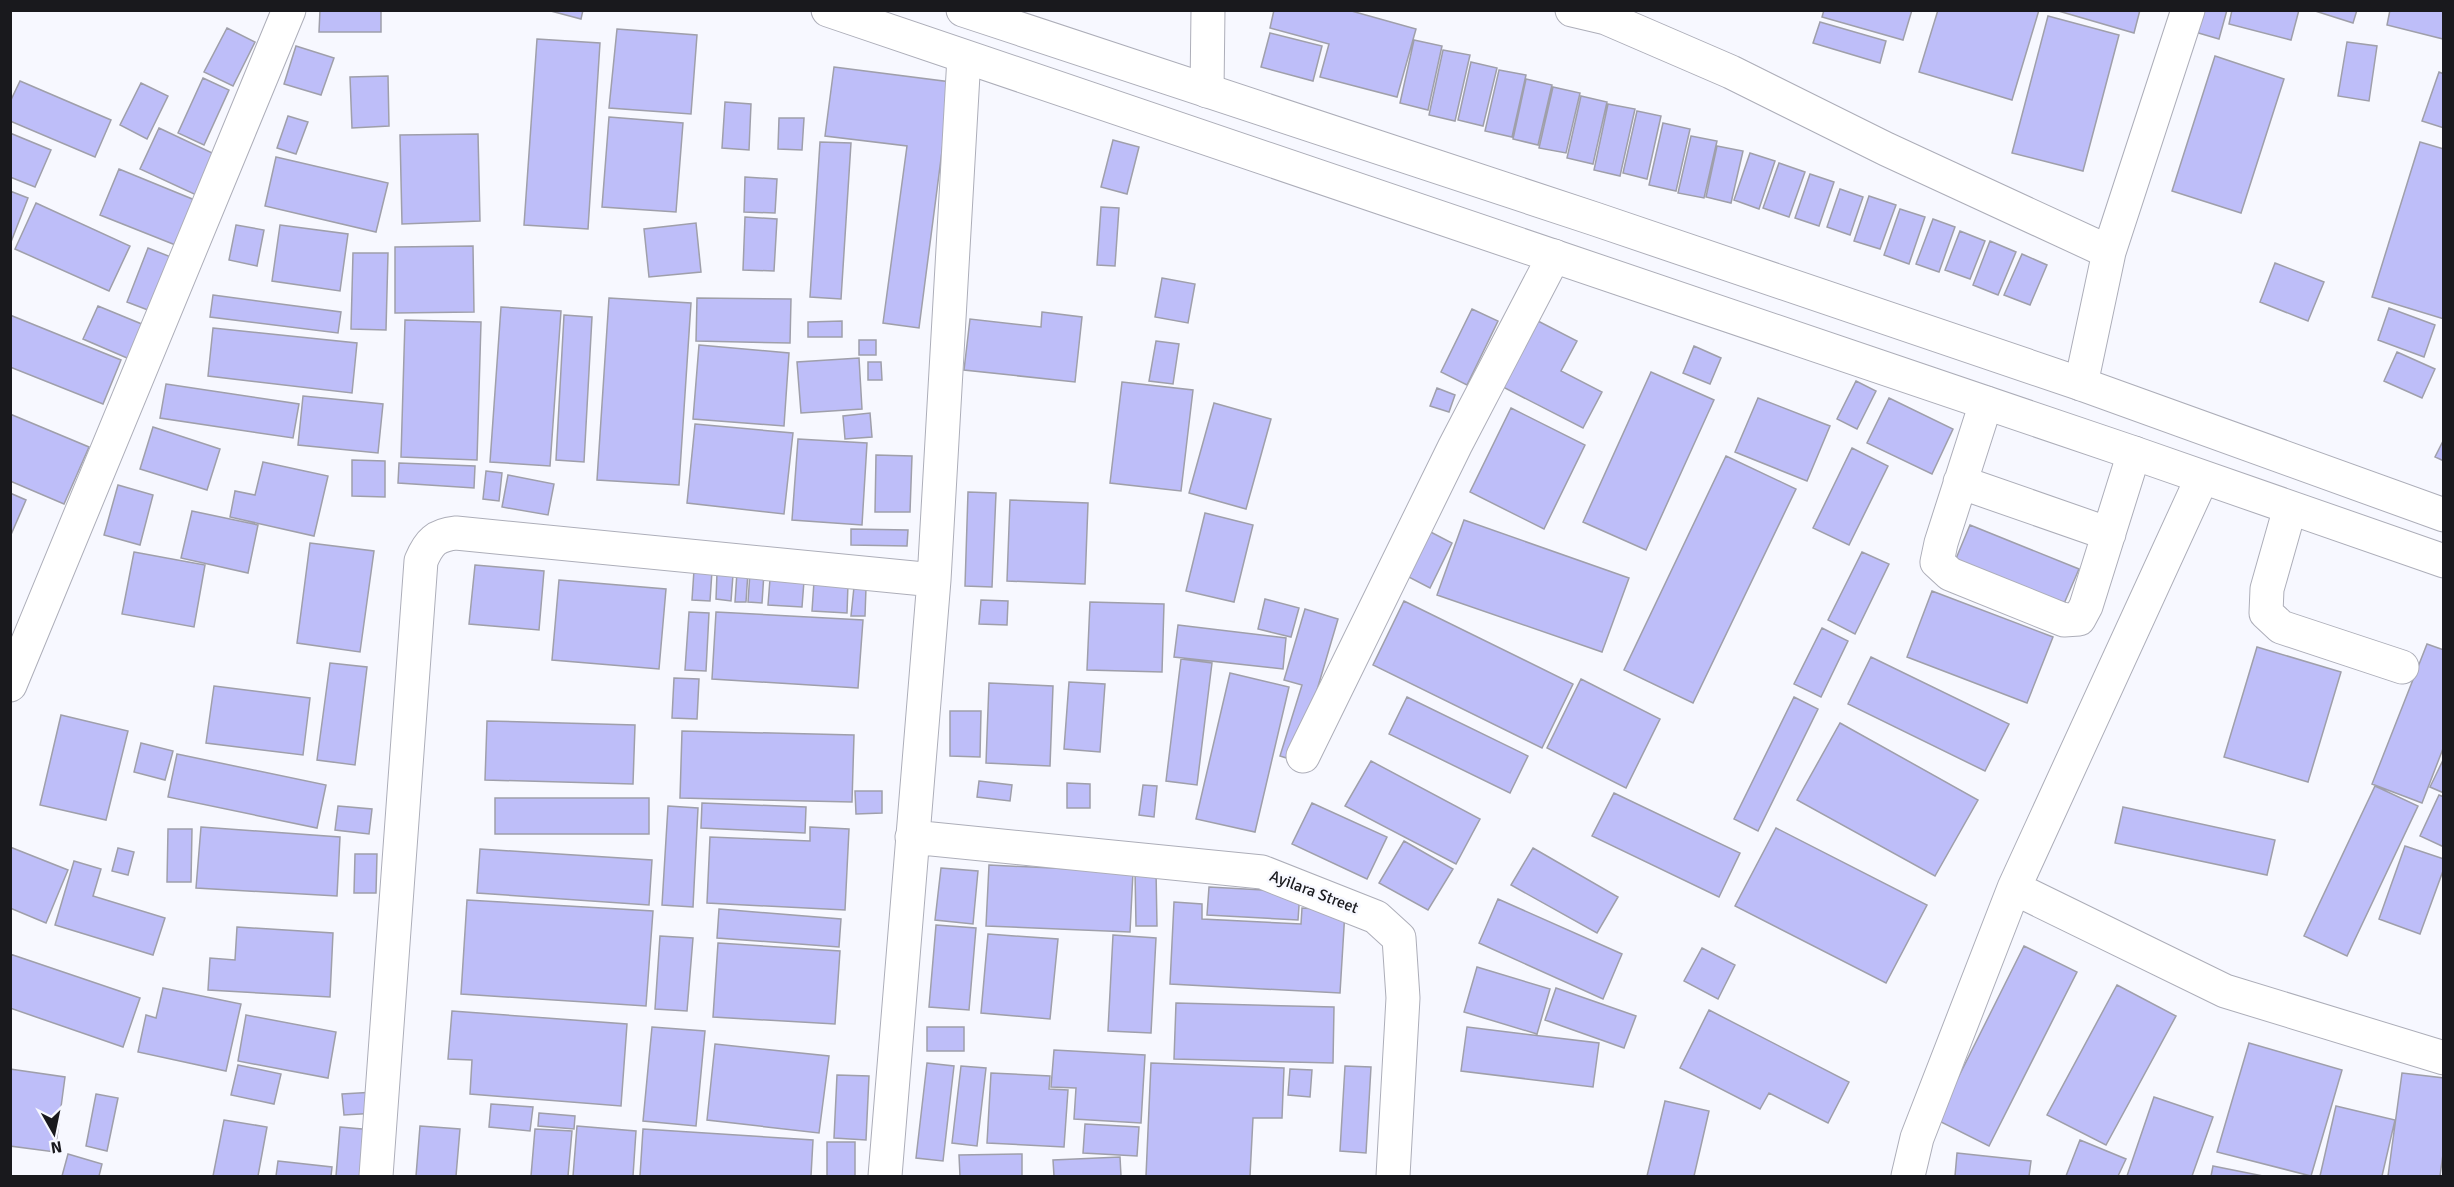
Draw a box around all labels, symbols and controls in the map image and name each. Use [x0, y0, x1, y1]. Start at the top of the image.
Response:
street label: Ayilara Street [1267, 866, 1362, 918]
north arrow [24, 1103, 84, 1163]
text: N [49, 1136, 63, 1158]

